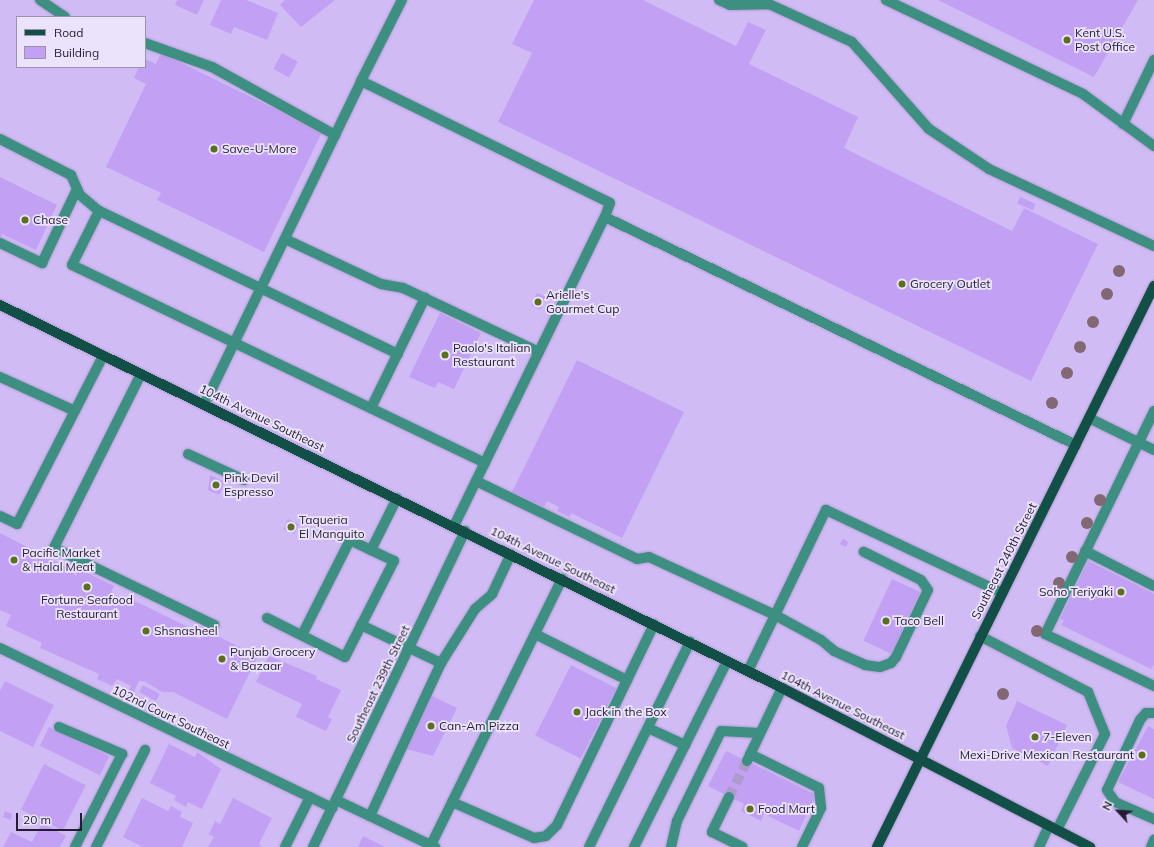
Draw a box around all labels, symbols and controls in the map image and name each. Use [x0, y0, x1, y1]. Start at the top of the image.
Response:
legend [16, 16, 146, 68]
text: Road [54, 25, 83, 40]
place label: Kent U.S. Post Office [1075, 26, 1135, 54]
marker: Kent U.S. Post Office [1062, 35, 1072, 45]
text: Building [54, 45, 99, 60]
place label: Save-U-More [222, 142, 297, 156]
marker: Save-U-More [209, 144, 219, 154]
place label: Chase [33, 213, 68, 227]
marker: Chase [20, 215, 30, 225]
place label: Grocery Outlet [910, 277, 990, 291]
marker: Grocery Outlet [897, 279, 907, 289]
place label: Arielle's Gourmet Cup [546, 288, 619, 316]
marker: Arielle's Gourmet Cup [533, 297, 543, 307]
place label: Paolo's Italian Restaurant [453, 341, 530, 369]
marker: Paolo's Italian Restaurant [440, 350, 450, 360]
street label: 104th Avenue Southeast [197, 381, 327, 455]
place label: Pink Devil Espresso [224, 471, 279, 499]
marker: Pink Devil Espresso [211, 480, 221, 490]
street label: Southeast 240th Street [968, 500, 1040, 622]
place label: Taqueria El Manguito [299, 513, 365, 541]
marker: Taqueria El Manguito [286, 522, 296, 532]
street label: 104th Avenue Southeast [488, 523, 618, 597]
place label: Pacific Market & Halal Meat [22, 546, 100, 574]
marker: Pacific Market & Halal Meat [9, 555, 19, 565]
marker: Fortune Seafood Restaurant [82, 582, 92, 592]
place label: Soho Teriyaki [1039, 585, 1113, 599]
marker: Soho Teriyaki [1116, 587, 1126, 597]
place label: Fortune Seafood Restaurant [41, 593, 133, 621]
place label: Taco Bell [894, 614, 944, 628]
marker: Taco Bell [881, 616, 891, 626]
street label: Southeast 239th Street [343, 623, 413, 745]
place label: Shsnasheel [154, 624, 218, 638]
marker: Shsnasheel [141, 626, 151, 636]
place label: Punjab Grocery & Bazaar [230, 645, 315, 673]
marker: Punjab Grocery & Bazaar [217, 654, 227, 664]
street label: 104th Avenue Southeast [779, 667, 907, 743]
street label: 102nd Court Southeast [110, 682, 232, 752]
place label: Jack in the Box [585, 705, 667, 719]
marker: Jack in the Box [572, 707, 582, 717]
place label: Can-Am Pizza [439, 719, 519, 733]
marker: Can-Am Pizza [426, 721, 436, 731]
place label: 7-Eleven [1043, 730, 1092, 744]
marker: 7-Eleven [1030, 732, 1040, 742]
place label: Mexi-Drive Mexican Restaurant [960, 748, 1134, 762]
marker: Mexi-Drive Mexican Restaurant [1137, 750, 1147, 760]
north arrow [1098, 791, 1138, 831]
text: N [1099, 799, 1115, 813]
place label: Food Mart [758, 802, 815, 816]
marker: Food Mart [745, 804, 755, 814]
scale bar [18, 805, 84, 831]
text: 20 m [23, 812, 51, 827]

